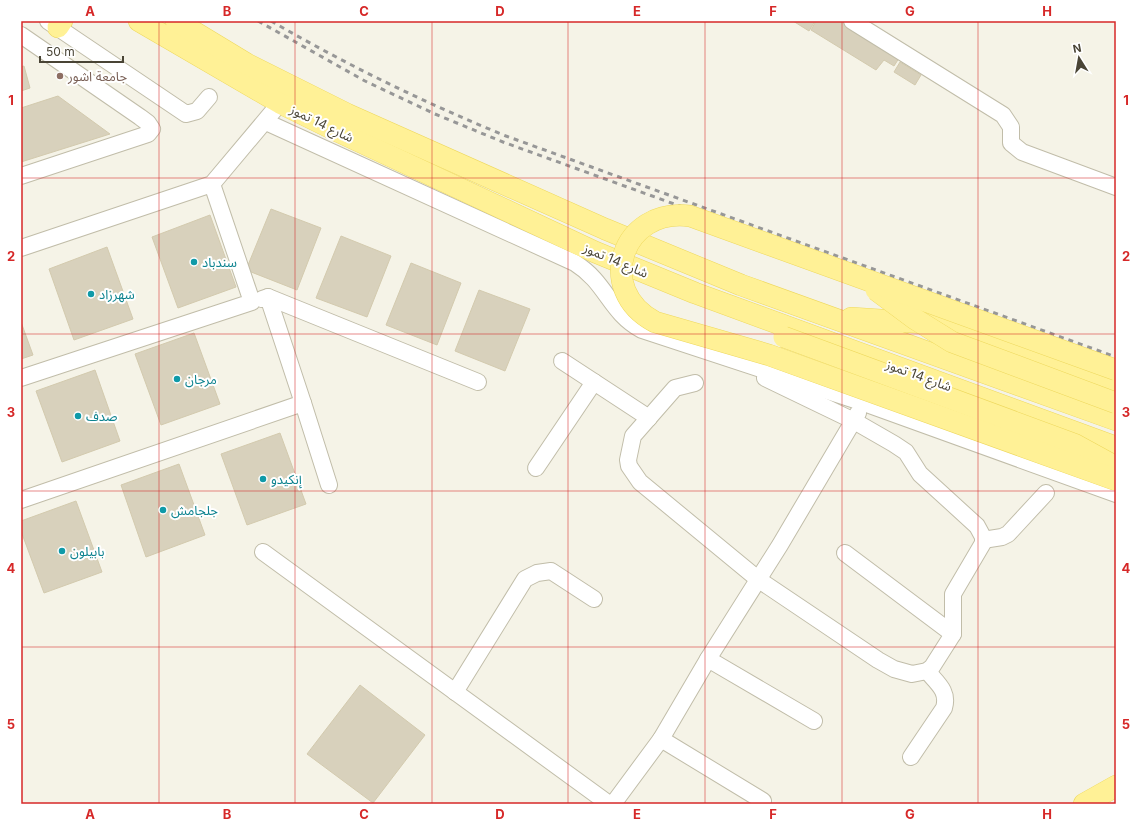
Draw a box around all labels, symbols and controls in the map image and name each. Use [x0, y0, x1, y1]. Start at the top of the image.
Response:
text: A [85, 3, 95, 19]
text: B [223, 3, 232, 19]
text: C [359, 3, 369, 19]
text: D [495, 3, 505, 19]
text: E [633, 3, 641, 19]
text: F [769, 3, 777, 19]
text: G [905, 3, 915, 19]
text: H [1042, 3, 1052, 19]
scale bar [40, 38, 123, 64]
north arrow [1059, 38, 1099, 78]
text: N [1072, 41, 1083, 56]
text: 50 m [46, 44, 75, 59]
place label: جامعة اشور [67, 68, 128, 84]
marker: جامعة اشور [55, 71, 65, 81]
text: 1 [8, 92, 14, 108]
text: 1 [1123, 92, 1129, 108]
street label: شارع 14 تموز [285, 100, 356, 148]
street label: شارع 14 تموز [579, 239, 651, 284]
text: 2 [7, 248, 15, 264]
text: 2 [1122, 248, 1130, 264]
place label: سندباد [202, 254, 237, 270]
marker: سندباد [189, 257, 199, 267]
place label: شهرزاد [99, 286, 135, 303]
marker: شهرزاد [86, 289, 96, 299]
street label: شارع 14 تموز [882, 355, 954, 397]
place label: مرجان [185, 371, 217, 388]
marker: مرجان [172, 374, 182, 384]
text: 3 [7, 404, 15, 420]
text: 3 [1122, 404, 1130, 420]
place label: صدف [86, 408, 118, 424]
marker: صدف [73, 411, 83, 421]
place label: إنكيدو [271, 471, 302, 489]
marker: إنكيدو [258, 474, 268, 484]
place label: جلجامش [171, 502, 218, 519]
marker: جلجامش [158, 505, 168, 515]
place label: بابيلون [70, 543, 105, 560]
marker: بابيلون [57, 546, 67, 556]
text: 4 [7, 560, 16, 576]
text: 4 [1122, 560, 1131, 576]
text: 5 [7, 716, 15, 732]
text: 5 [1122, 716, 1130, 732]
text: A [85, 806, 95, 822]
text: B [223, 806, 232, 822]
text: C [359, 806, 369, 822]
text: D [495, 806, 505, 822]
text: E [633, 806, 641, 822]
text: F [769, 806, 777, 822]
text: G [905, 806, 915, 822]
text: H [1042, 806, 1052, 822]

